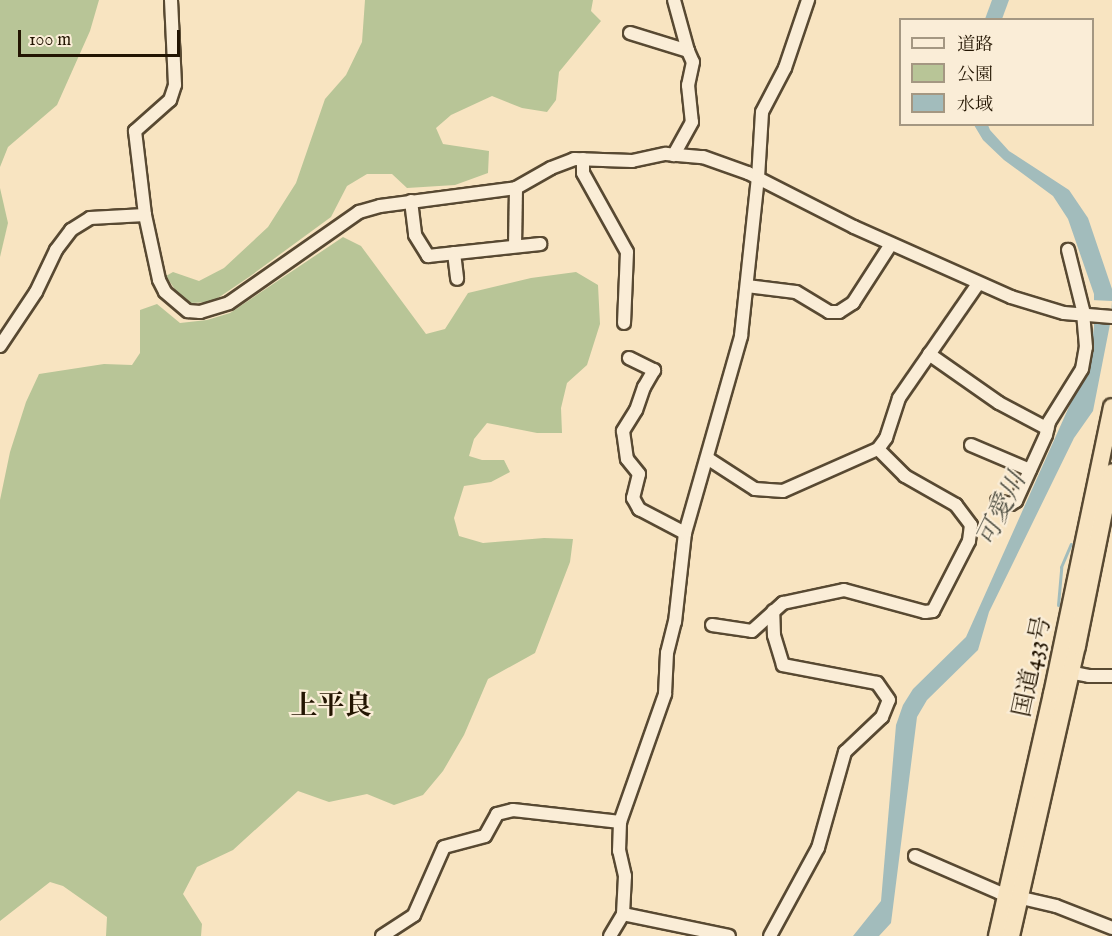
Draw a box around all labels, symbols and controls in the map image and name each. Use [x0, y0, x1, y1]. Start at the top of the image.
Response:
scale bar [21, 18, 183, 56]
legend [899, 18, 1094, 126]
text: 100 m [29, 29, 71, 52]
text: 道路 [957, 34, 993, 57]
text: 公園 [957, 64, 993, 87]
text: 水域 [957, 94, 993, 117]
water label: 可愛川 [971, 468, 1033, 552]
street label: 国道433号 [1008, 614, 1058, 720]
district label: 上平良 [291, 692, 371, 724]

